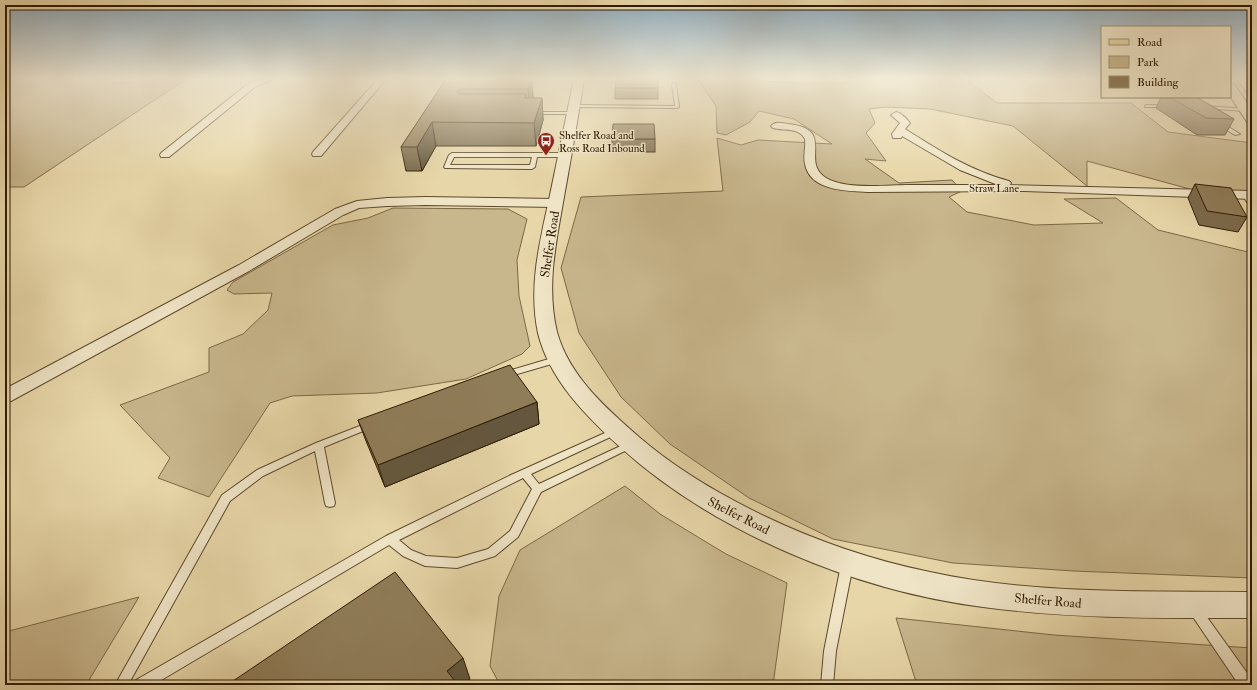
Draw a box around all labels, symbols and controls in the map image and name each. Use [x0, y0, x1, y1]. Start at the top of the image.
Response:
legend [1101, 26, 1231, 98]
text: Road [1137, 35, 1162, 50]
text: Park [1137, 55, 1159, 70]
text: Building [1137, 75, 1180, 90]
place label: Shelfer Road and Ross Road Inbound [559, 129, 645, 155]
bus stop icon: Shelfer Road and Ross Road Inbound [536, 131, 556, 156]
street label: Straw Lane [969, 182, 1019, 195]
street label: Shelfer Road [537, 209, 563, 279]
street label: Shelfer Road [705, 494, 773, 539]
street label: Shelfer Road [1014, 590, 1083, 612]

